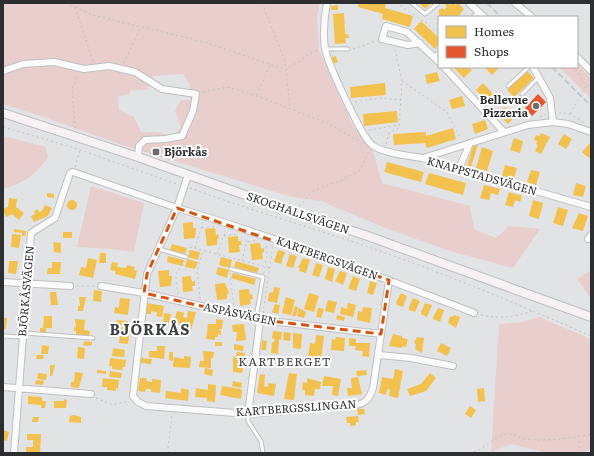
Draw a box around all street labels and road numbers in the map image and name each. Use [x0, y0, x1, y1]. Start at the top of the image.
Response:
street label: KNAPPSTADSVÄGEN [425, 152, 539, 198]
street label: SKOGHALLSVÄGEN [245, 187, 352, 237]
street label: KARTBERGSVÄGEN [274, 231, 380, 283]
street label: BJÖRKÅSVÄGEN [13, 245, 37, 337]
street label: ASPÅSVÄGEN [202, 297, 278, 329]
street label: KARTBERGSSLINGAN [235, 395, 357, 419]

